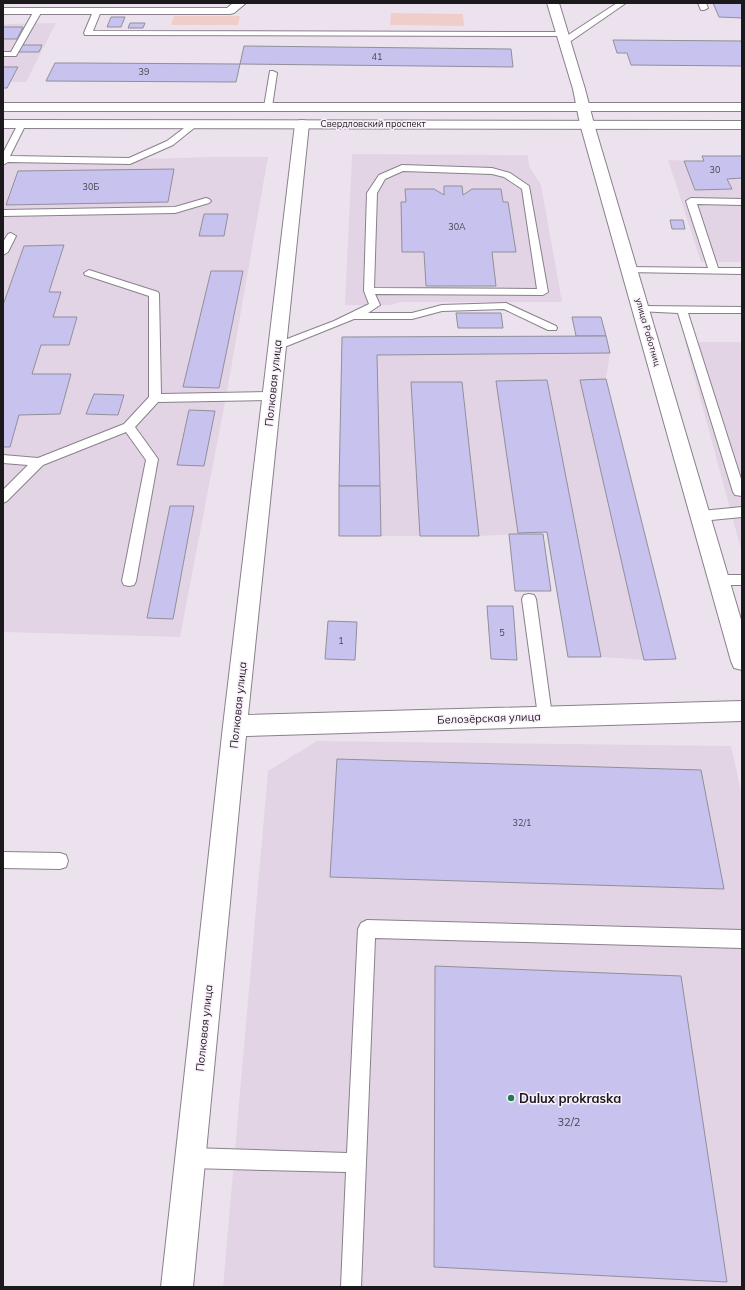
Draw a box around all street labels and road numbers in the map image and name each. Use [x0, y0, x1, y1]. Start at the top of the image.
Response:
street label: Свердловский проспект [320, 118, 426, 129]
street label: улица Работниц [632, 296, 664, 368]
street label: Полковая улица [261, 339, 285, 427]
street label: Полковая улица [226, 661, 250, 749]
street label: Белозёрская улица [437, 709, 541, 727]
street label: Полковая улица [192, 984, 216, 1072]

